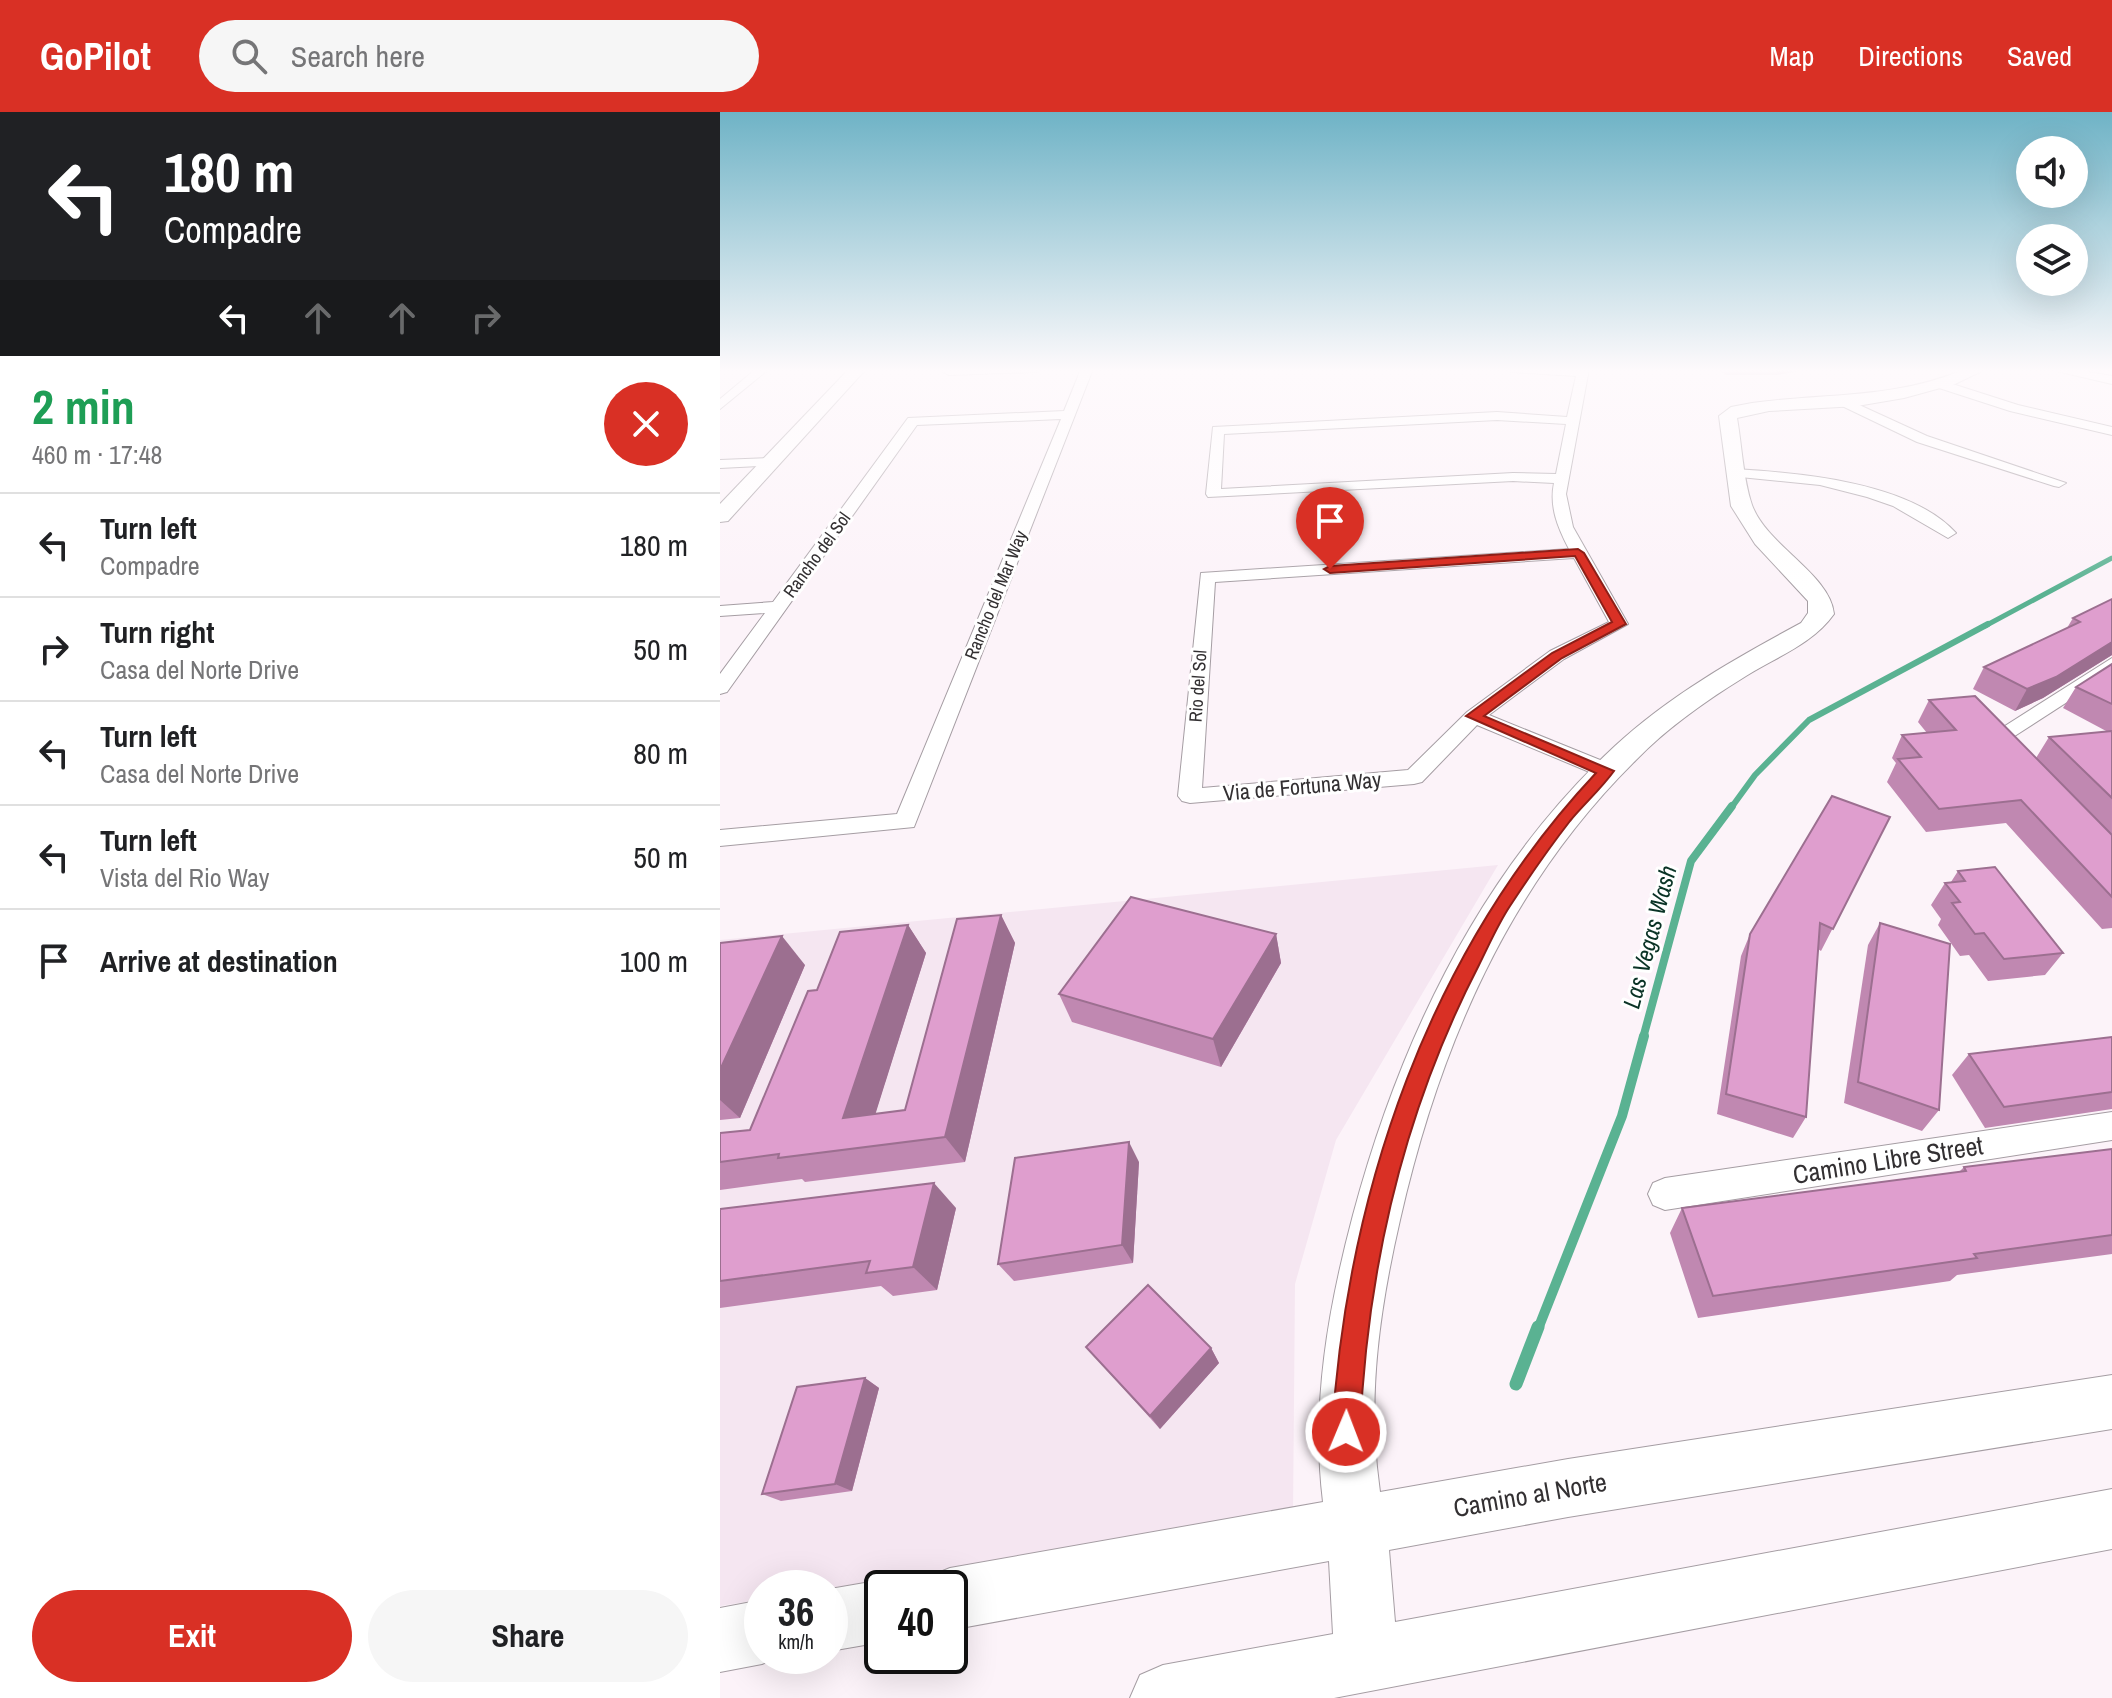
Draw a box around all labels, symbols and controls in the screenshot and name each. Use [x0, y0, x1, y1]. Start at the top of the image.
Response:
search box [199, 20, 759, 92]
text: GoPilot [40, 31, 151, 82]
icon: search [227, 34, 271, 78]
text: Search here [291, 36, 425, 76]
text: Map [1770, 37, 1814, 75]
text: Directions [1858, 37, 1963, 75]
text: Saved [2007, 37, 2072, 75]
text: 180 m [164, 134, 294, 209]
map controls [2016, 136, 2088, 296]
button: sound [2016, 136, 2088, 208]
icon: left [32, 144, 136, 248]
text: Compadre [164, 206, 302, 254]
button: layers [2016, 224, 2088, 296]
icon: left [212, 296, 256, 340]
icon: ahead [296, 296, 340, 340]
icon: ahead [380, 296, 424, 340]
icon: right [464, 296, 508, 340]
text: 2 min [32, 374, 135, 439]
button: close [604, 382, 688, 466]
text: 460 m · 17:48 [32, 437, 162, 472]
pin [1296, 487, 1364, 569]
icon: arrive [1308, 499, 1352, 543]
street label: Rancho del Sol [777, 507, 856, 603]
text: Turn left [100, 508, 197, 548]
icon: left [32, 523, 76, 567]
text: 180 m [620, 525, 688, 565]
street label: Rancho del Mar Way [958, 526, 1033, 663]
text: Compadre [100, 548, 200, 583]
text: Turn right [100, 612, 214, 652]
icon: right [32, 627, 76, 671]
text: 50 m [633, 629, 688, 669]
street label: Rio del Sol [1183, 649, 1212, 723]
text: Casa del Norte Drive [100, 652, 299, 687]
text: Turn left [100, 716, 197, 756]
icon: left [32, 731, 76, 775]
text: 80 m [633, 733, 688, 773]
text: Casa del Norte Drive [100, 756, 299, 791]
street label: Via de Fortuna Way [1222, 764, 1382, 808]
text: Turn left [100, 820, 197, 860]
icon: left [32, 835, 76, 879]
text: 50 m [633, 837, 688, 877]
text: Vista del Rio Way [100, 860, 270, 895]
water label: Las Vegas Wash [1615, 862, 1684, 1012]
icon: arrive [32, 939, 76, 983]
text: Arrive at destination [100, 941, 338, 981]
text: 100 m [620, 941, 688, 981]
street label: Camino Libre Street [1790, 1127, 1986, 1192]
position arrow [1304, 1390, 1388, 1474]
street label: Camino al Norte [1450, 1464, 1609, 1525]
speed limit sign: 40 [864, 1570, 968, 1674]
text: 36 [778, 1585, 814, 1638]
button: Exit [32, 1590, 352, 1682]
button: Share [368, 1590, 688, 1682]
text: km/h [778, 1628, 814, 1655]

